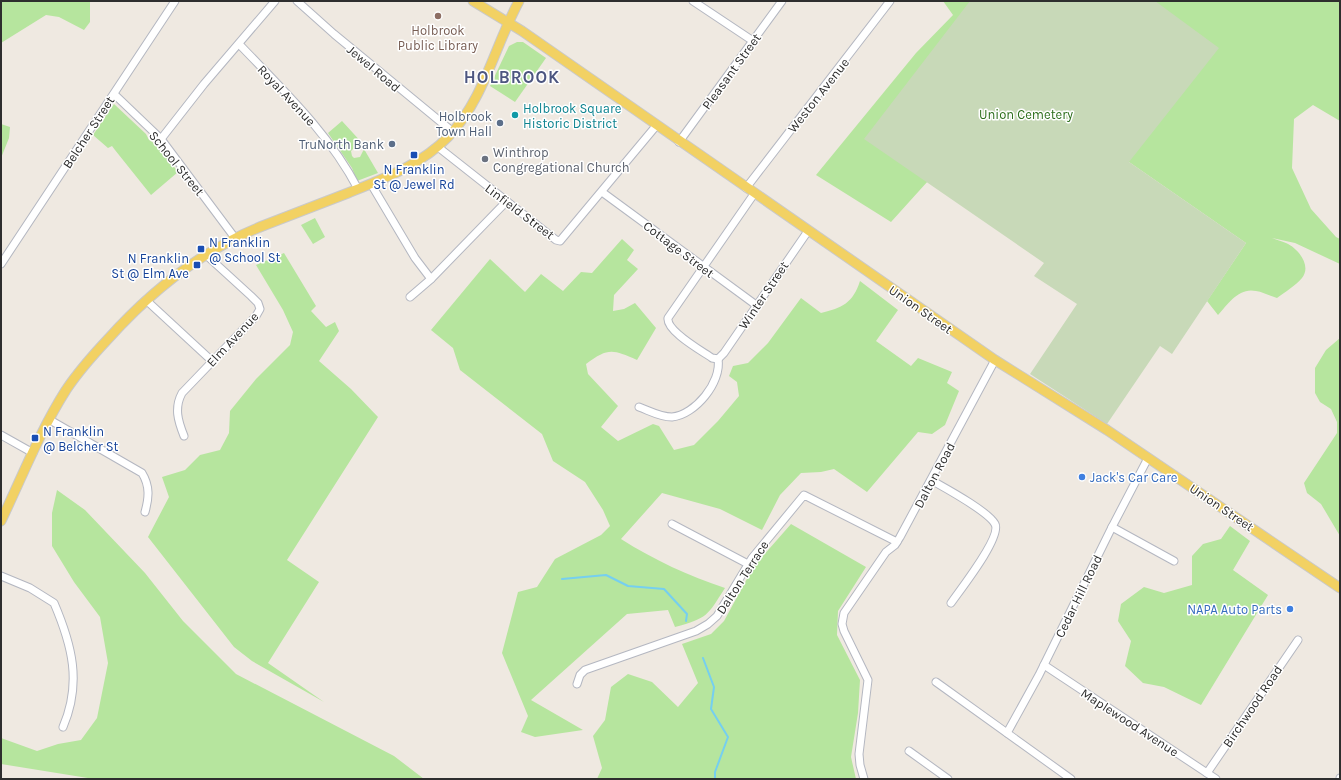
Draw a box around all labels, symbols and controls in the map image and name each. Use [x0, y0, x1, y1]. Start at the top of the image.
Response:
marker: Holbrook Public Library [433, 11, 443, 21]
place label: Holbrook Public Library [398, 23, 478, 53]
street label: Pleasant Street [699, 30, 764, 112]
street label: Jewel Road [344, 42, 403, 95]
street label: Weston Avenue [785, 55, 852, 136]
street label: Royal Avenue [255, 62, 319, 129]
district label: HOLBROOK [464, 67, 560, 87]
street label: Belcher Street [59, 93, 117, 171]
place label: Holbrook Square Historic District [523, 101, 622, 131]
park label: Union Cemetery [979, 107, 1073, 122]
place label: Holbrook Town Hall [436, 109, 492, 139]
marker: Holbrook Square Historic District [510, 110, 520, 120]
marker: Holbrook Town Hall [495, 118, 505, 128]
street label: School Street [146, 128, 207, 199]
place label: TruNorth Bank [299, 137, 384, 152]
marker: TruNorth Bank [387, 139, 397, 149]
place label: Winthrop Congregational Church [493, 145, 630, 175]
marker: N Franklin St @ Jewel Rd [409, 150, 419, 160]
marker: Winthrop Congregational Church [480, 154, 490, 164]
place label: N Franklin St @ Jewel Rd [373, 162, 455, 192]
street label: Linfield Street [482, 180, 557, 242]
street label: Cottage Street [640, 218, 717, 281]
place label: N Franklin @ School St [209, 235, 280, 265]
marker: N Franklin @ School St [196, 244, 206, 254]
place label: N Franklin St @ Elm Ave [111, 251, 189, 281]
street label: Winter Street [735, 259, 792, 332]
marker: N Franklin St @ Elm Ave [192, 260, 202, 270]
street label: Union Street [886, 282, 955, 337]
street label: Elm Avenue [203, 309, 262, 370]
place label: N Franklin @ Belcher St [43, 424, 119, 454]
marker: N Franklin @ Belcher St [30, 433, 40, 443]
street label: Dalton Road [911, 440, 958, 511]
place label: Jack's Car Care [1090, 470, 1178, 485]
marker: Jack's Car Care [1077, 472, 1087, 482]
street label: Union Street [1187, 481, 1257, 534]
street label: Dalton Terrace [713, 538, 772, 617]
street label: Cedar Hill Road [1052, 552, 1105, 640]
place label: NAPA Auto Parts [1187, 602, 1282, 617]
marker: NAPA Auto Parts [1285, 604, 1295, 614]
street label: Birchwood Road [1219, 662, 1285, 750]
street label: Maplewood Avenue [1078, 685, 1182, 760]

